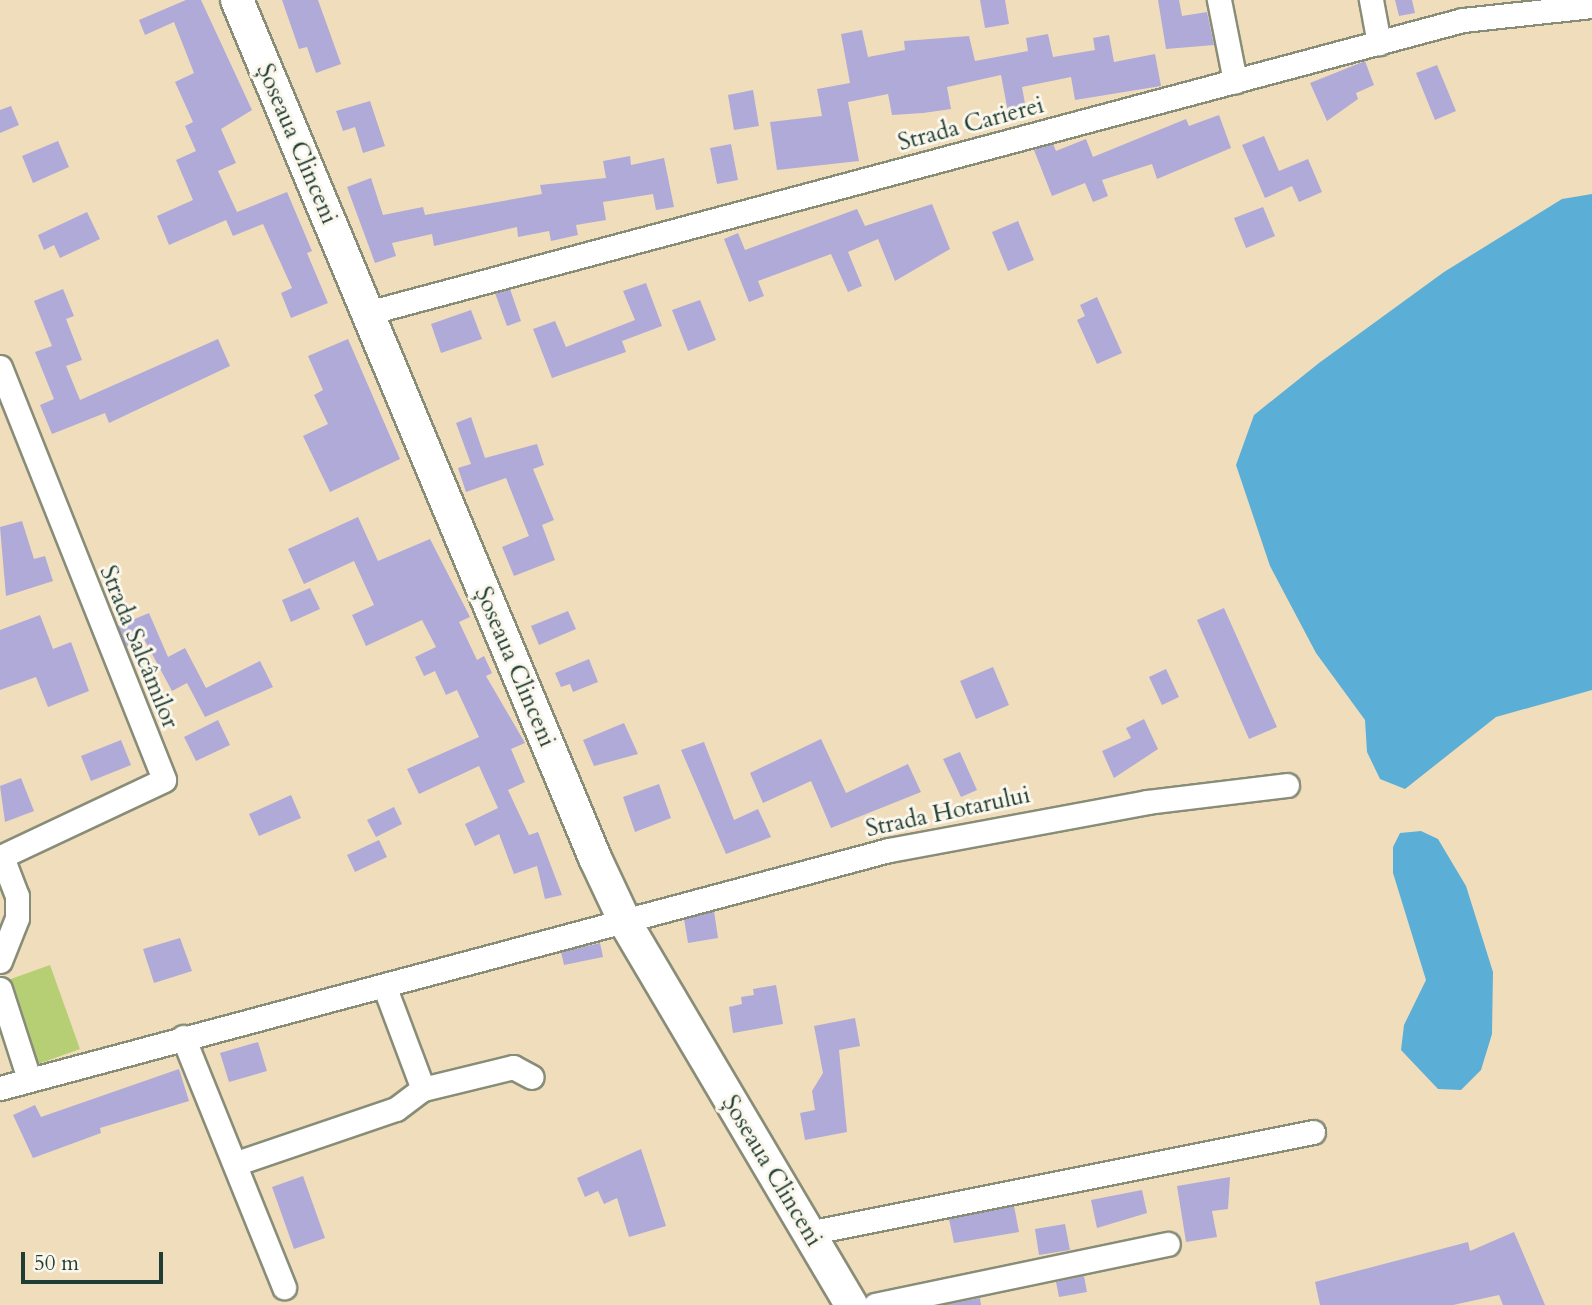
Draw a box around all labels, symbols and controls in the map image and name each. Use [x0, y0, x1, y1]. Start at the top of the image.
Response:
street label: Șoseaua Clinceni [250, 60, 344, 228]
street label: Strada Carierei [895, 91, 1047, 157]
street label: Strada Salcâmilor [93, 561, 185, 733]
street label: Șoseaua Clinceni [468, 583, 562, 751]
street label: Strada Hotarului [863, 781, 1033, 843]
street label: Șoseaua Clinceni [716, 1090, 828, 1252]
scale bar [24, 1238, 166, 1282]
text: 50 m [34, 1249, 79, 1278]

